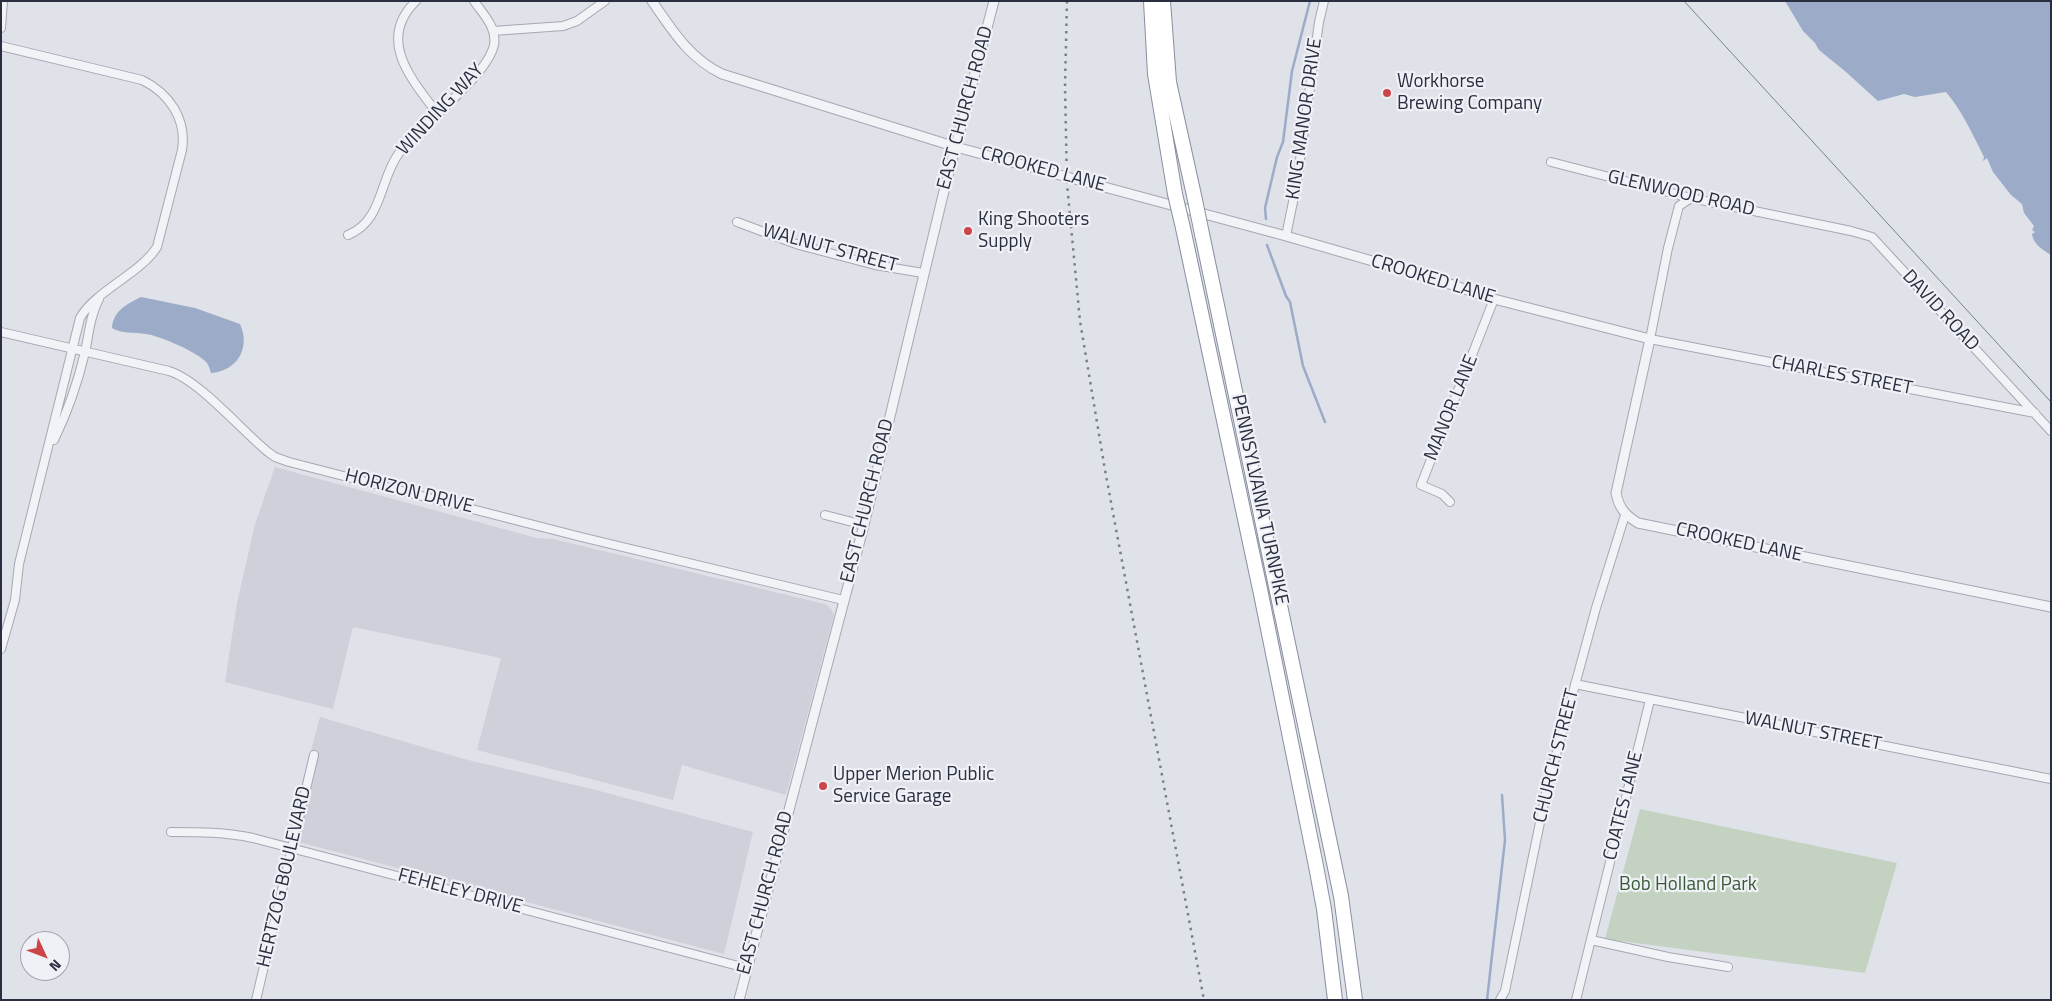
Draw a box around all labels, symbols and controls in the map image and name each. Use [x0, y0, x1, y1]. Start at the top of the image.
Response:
street label: EAST CHURCH ROAD [933, 24, 999, 192]
street label: KING MANOR DRIVE [1282, 37, 1328, 201]
street label: WINDING WAY [393, 59, 489, 161]
place label: Workhorse Brewing Company [1397, 71, 1542, 115]
marker: Workhorse Brewing Company [1381, 87, 1393, 99]
street label: CROOKED LANE [978, 142, 1108, 198]
street label: GLENWOOD ROAD [1605, 166, 1757, 222]
place label: King Shooters Supply [978, 209, 1089, 253]
street label: WALNUT STREET [760, 220, 900, 278]
marker: King Shooters Supply [962, 225, 974, 237]
street label: CROOKED LANE [1368, 250, 1498, 310]
street label: DAVID ROAD [1897, 266, 1983, 356]
street label: CHARLES STREET [1770, 351, 1914, 401]
street label: MANOR LANE [1420, 352, 1484, 464]
street label: PENNSYLVANIA TURNPIKE [1226, 393, 1292, 607]
street label: EAST CHURCH ROAD [837, 417, 899, 585]
street label: HORIZON DRIVE [342, 465, 476, 519]
street label: CROOKED LANE [1674, 518, 1804, 568]
street label: CHURCH STREET [1529, 687, 1585, 825]
street label: WALNUT STREET [1743, 708, 1883, 756]
street label: COATES LANE [1599, 749, 1649, 863]
place label: Upper Merion Public Service Garage [833, 764, 994, 808]
marker: Upper Merion Public Service Garage [817, 780, 829, 792]
street label: HERTZOG BOULEVARD [253, 784, 317, 970]
street label: EAST CHURCH ROAD [733, 809, 799, 977]
street label: FEHELEY DRIVE [395, 864, 525, 920]
park label: Bob Holland Park [1619, 874, 1757, 896]
north arrow [20, 931, 70, 981]
text: N [45, 955, 67, 977]

